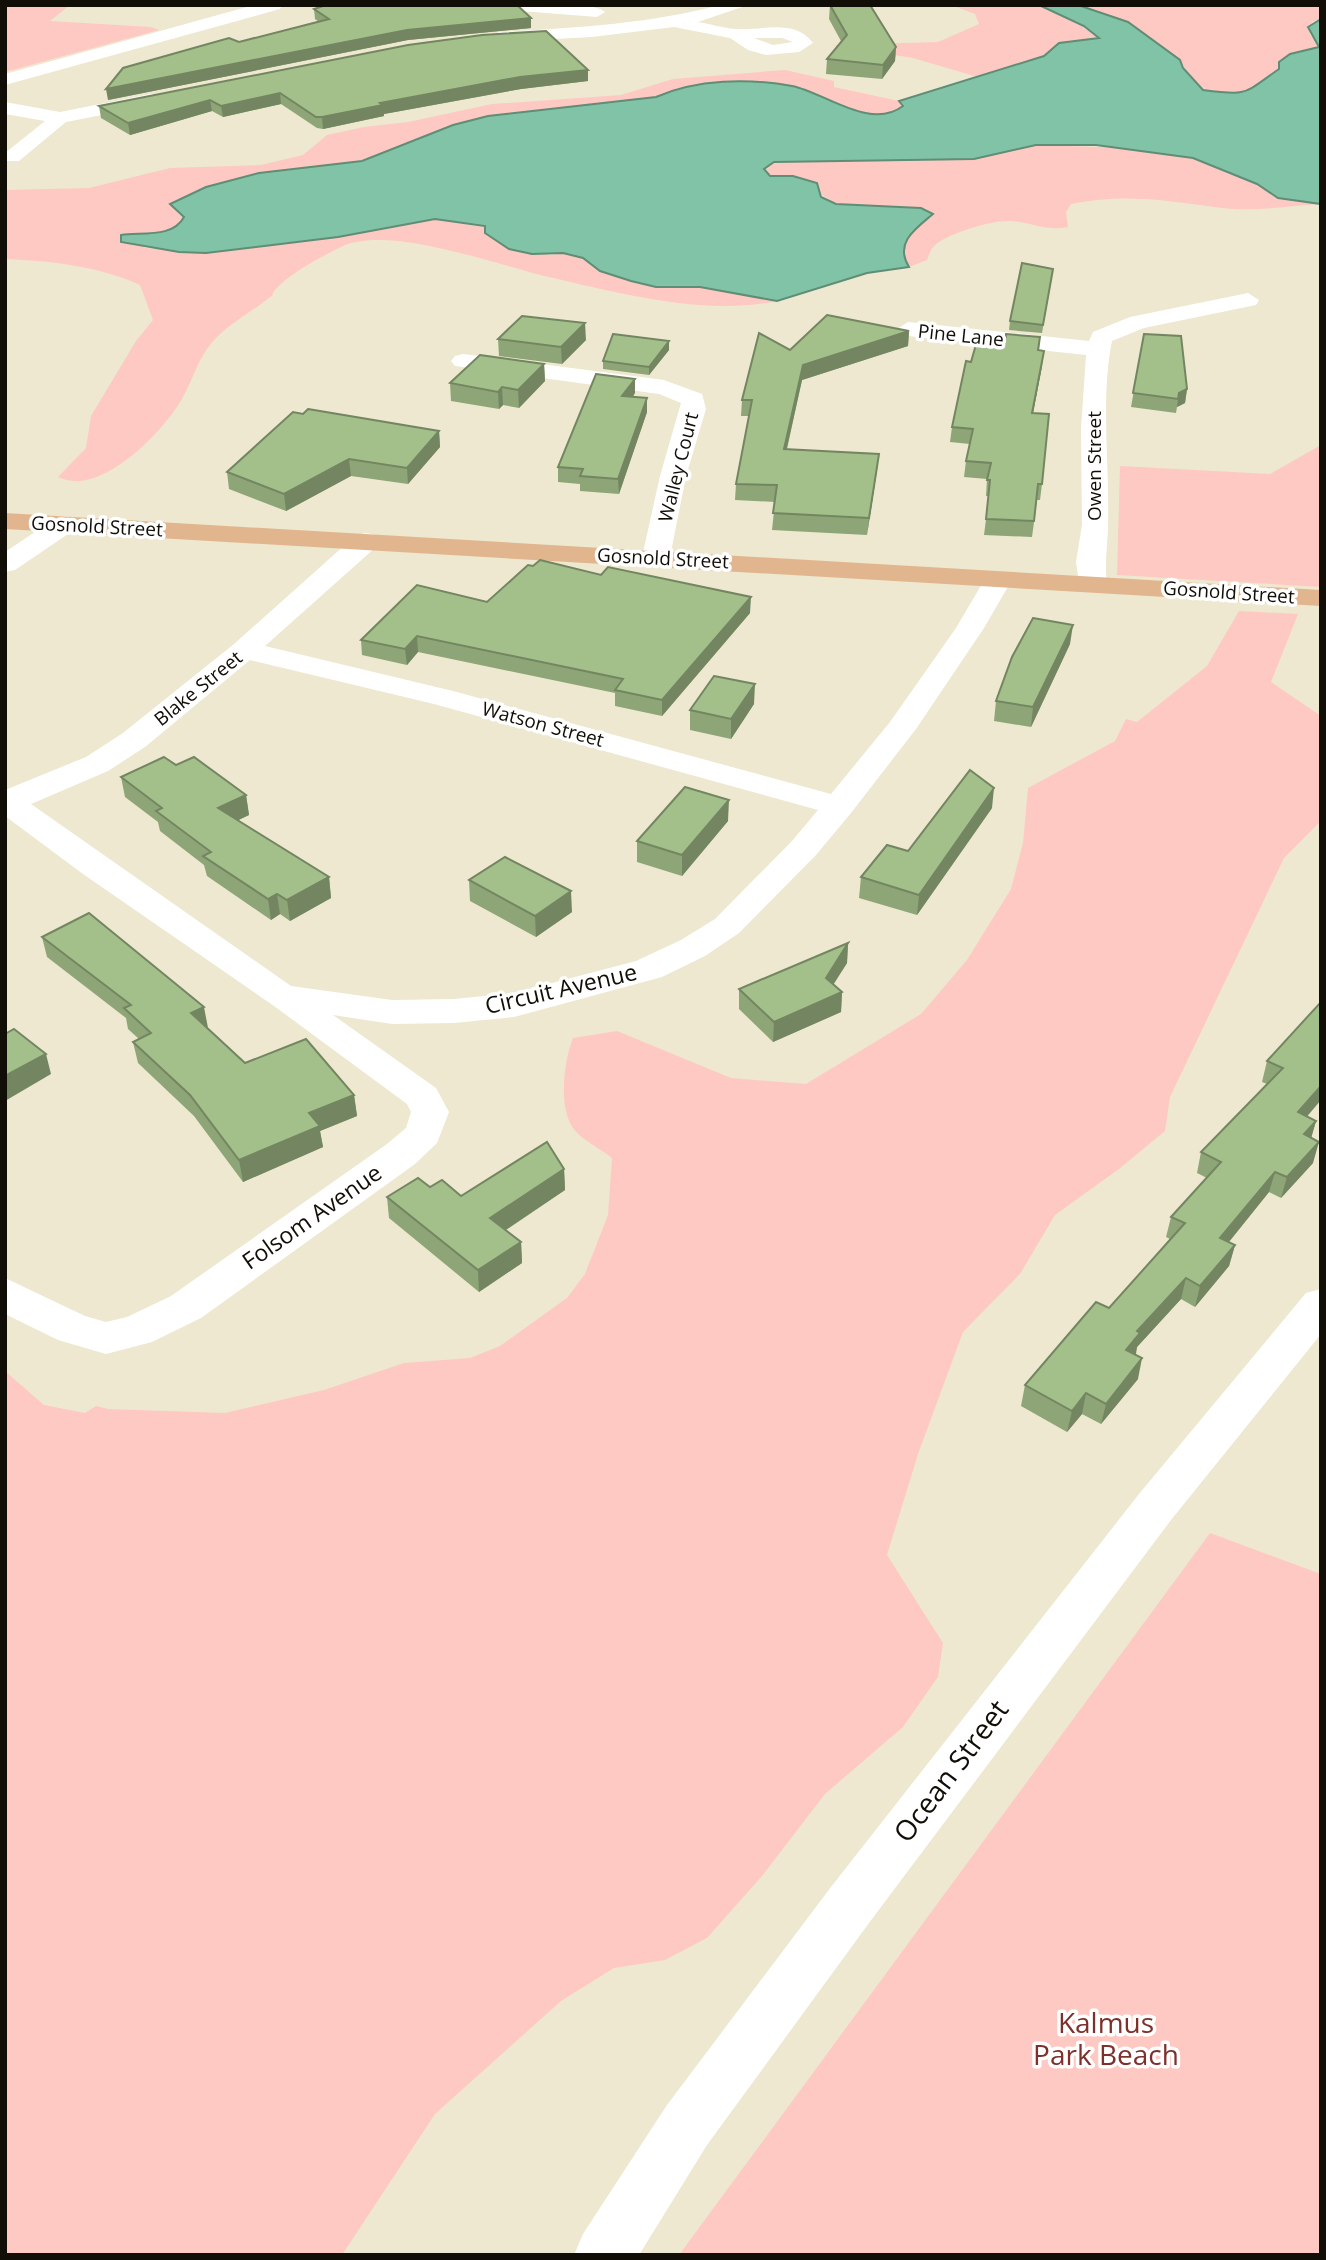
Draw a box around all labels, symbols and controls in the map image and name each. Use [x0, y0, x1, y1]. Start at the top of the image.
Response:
street label: Pine Lane [917, 318, 1005, 352]
street label: Walley Court [652, 409, 704, 525]
street label: Owen Street [1081, 411, 1107, 521]
street label: Gosnold Street [31, 510, 164, 542]
street label: Gosnold Street [597, 542, 730, 574]
street label: Gosnold Street [1162, 574, 1296, 610]
street label: Blake Street [149, 644, 248, 732]
street label: Watson Street [479, 695, 607, 753]
street label: Circuit Avenue [482, 955, 640, 1021]
street label: Folsom Avenue [235, 1156, 388, 1276]
street label: Ocean Street [884, 1691, 1016, 1849]
park label: Kalmus Park Beach [1033, 2003, 1179, 2073]

